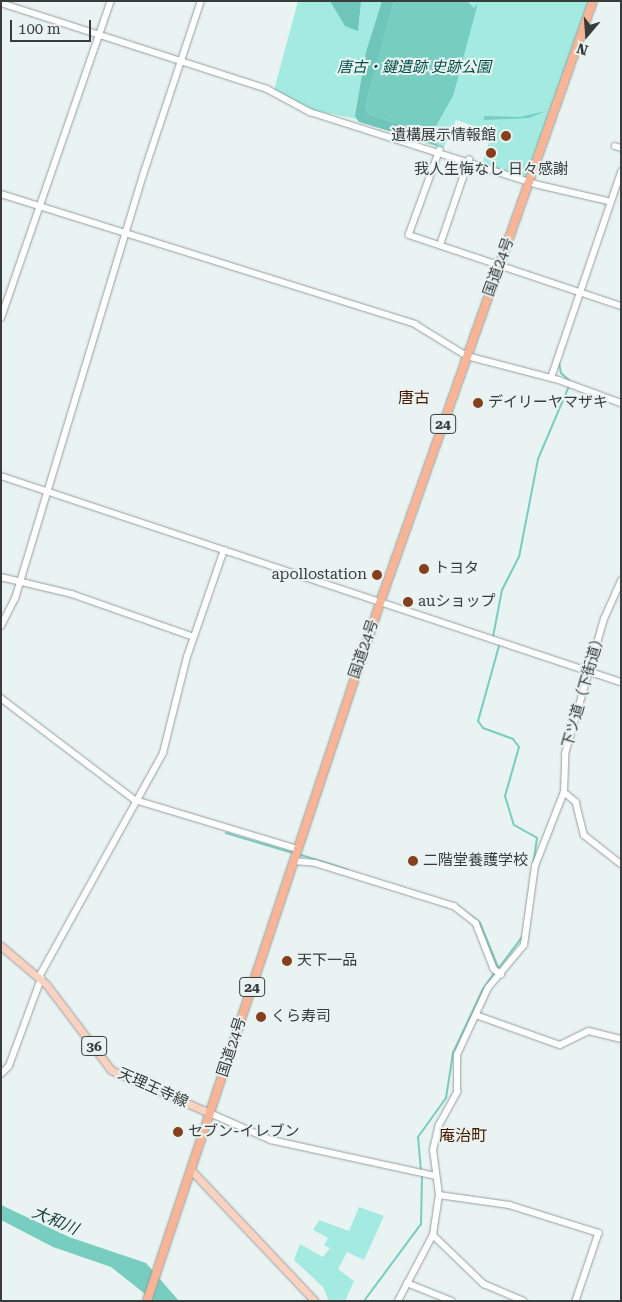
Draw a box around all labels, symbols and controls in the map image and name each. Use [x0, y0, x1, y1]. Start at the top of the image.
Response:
scale bar [12, 10, 94, 42]
north arrow [562, 10, 612, 60]
text: 100 m [18, 20, 61, 38]
text: N [575, 40, 590, 59]
park label: 唐古・鍵遺跡 史跡公園 [337, 59, 491, 77]
place label: 遺構展示情報館 [391, 127, 496, 145]
marker: 遺構展示情報館 [500, 130, 512, 142]
marker: 我人生悔なし 日々感謝 [485, 147, 497, 159]
place label: 我人生悔なし 日々感謝 [414, 161, 568, 179]
street label: 国道24号 [480, 235, 518, 299]
district label: 唐古 [398, 388, 430, 408]
place label: デイリーヤマザキ [488, 394, 608, 412]
marker: デイリーヤマザキ [472, 397, 484, 409]
road number: 24 [429, 412, 457, 436]
place label: トヨタ [434, 560, 479, 578]
marker: トヨタ [418, 563, 430, 575]
place label: apollostation [271, 566, 367, 584]
marker: apollostation [371, 569, 383, 581]
place label: auショップ [418, 593, 495, 611]
marker: auショップ [402, 596, 414, 608]
street label: 国道24号 [345, 617, 383, 681]
street label: 下ツ道（下街道） [559, 630, 609, 750]
place label: 二階堂養護学校 [423, 852, 528, 870]
marker: 二階堂養護学校 [407, 855, 419, 867]
place label: 天下一品 [297, 952, 357, 970]
marker: 天下一品 [281, 955, 293, 967]
road number: 24 [238, 976, 266, 999]
place label: くら寿司 [271, 1008, 331, 1026]
marker: くら寿司 [255, 1011, 267, 1023]
street label: 国道24号 [214, 1015, 250, 1079]
road number: 36 [80, 1034, 108, 1058]
street label: 天理王寺線 [115, 1065, 191, 1111]
place label: セブン-イレブン [188, 1123, 300, 1141]
marker: セブン-イレブン [172, 1126, 184, 1138]
district label: 庵治町 [439, 1126, 487, 1146]
water label: 大和川 [29, 1203, 81, 1239]

